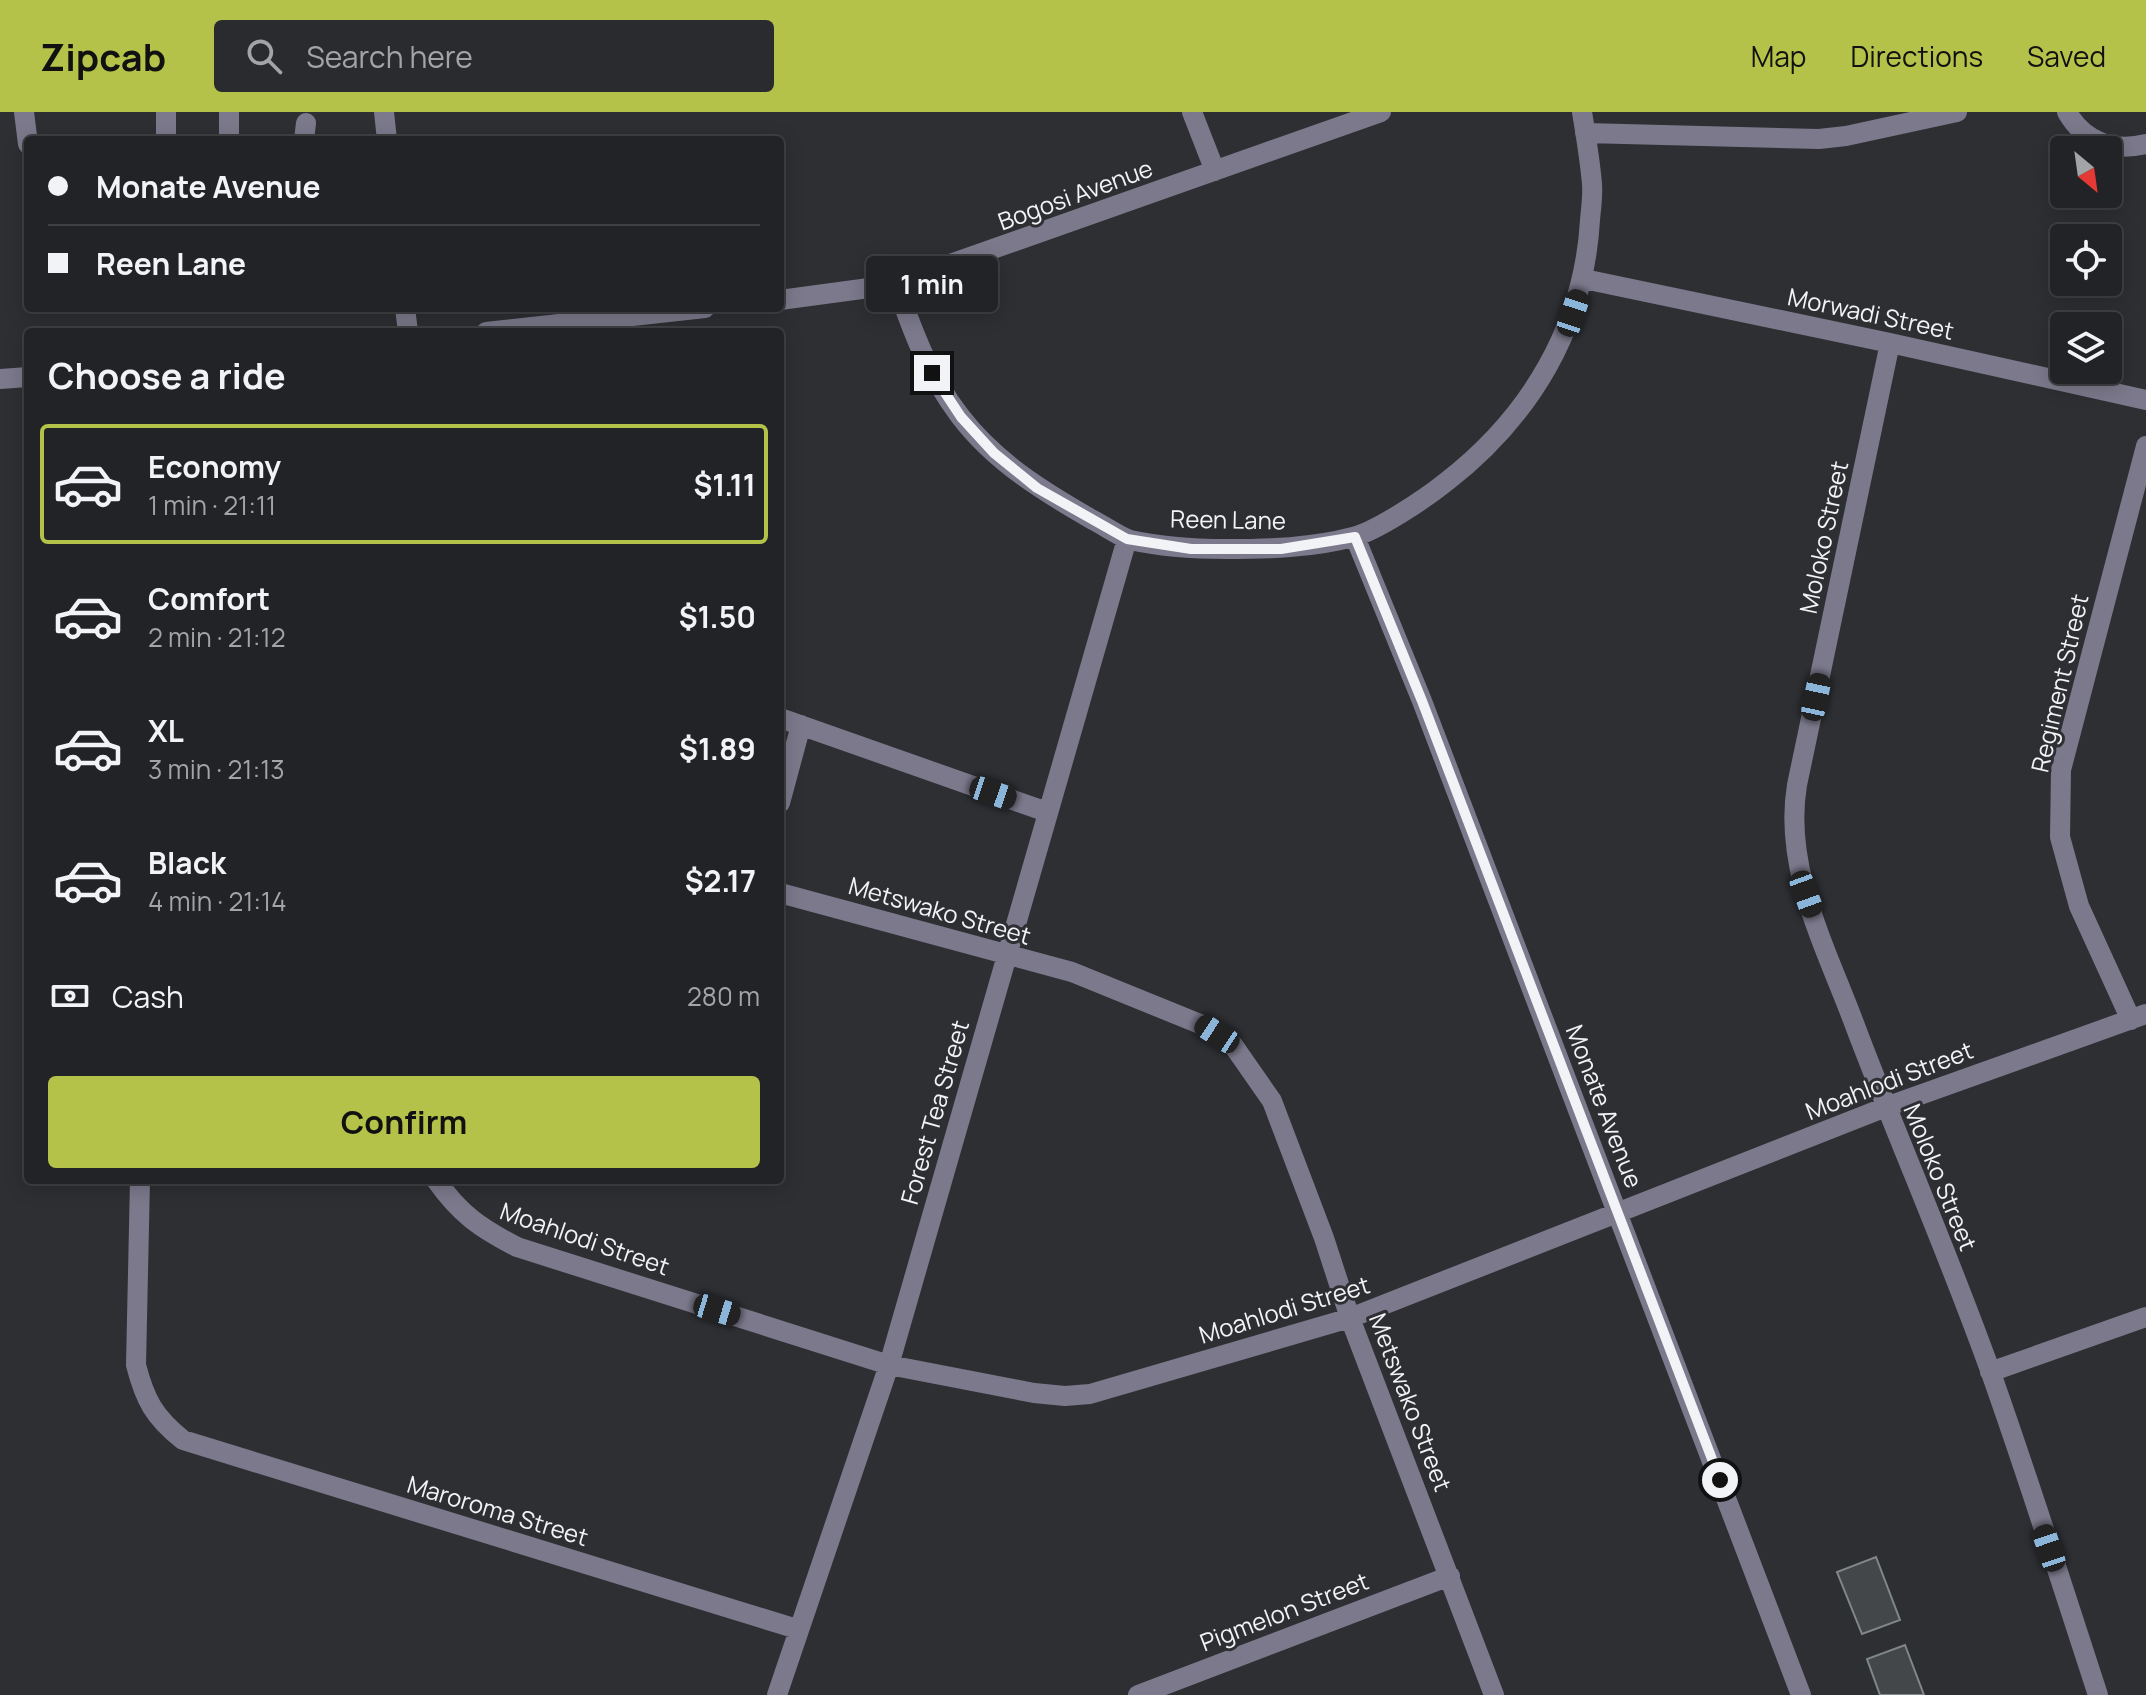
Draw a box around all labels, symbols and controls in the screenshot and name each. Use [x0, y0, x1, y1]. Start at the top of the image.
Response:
search box [214, 20, 774, 92]
text: Zipcab [40, 30, 166, 82]
icon: search [242, 34, 286, 78]
text: Search here [306, 36, 473, 77]
text: Map [1751, 37, 1806, 75]
text: Directions [1850, 37, 1983, 75]
text: Saved [2027, 37, 2106, 75]
north arrow [2050, 136, 2122, 208]
map controls [2050, 136, 2122, 384]
street label: Bogosi Avenue [993, 151, 1157, 237]
text: Monate Avenue [96, 166, 321, 207]
button: locate [2050, 224, 2122, 296]
text: Reen Lane [96, 243, 246, 284]
callout: 1 min [866, 257, 998, 313]
text: 1 min [900, 266, 964, 302]
street label: Morwadi Street [1785, 279, 1957, 347]
car [1554, 286, 1592, 340]
button: layers [2050, 312, 2122, 384]
text: Choose a ride [48, 351, 286, 400]
route end [914, 355, 950, 391]
text: Economy [148, 446, 281, 487]
icon: car [52, 448, 124, 520]
street label: Moloko Street [1791, 458, 1855, 616]
text: $1.11 [693, 464, 756, 505]
text: 1 min · 21:11 [148, 487, 276, 523]
street label: Reen Lane [1170, 501, 1286, 537]
text: Comfort [148, 578, 270, 619]
icon: car [52, 580, 124, 652]
street label: Regiment Street [2022, 591, 2096, 775]
text: $1.50 [679, 596, 756, 637]
text: 2 min · 21:12 [148, 619, 286, 655]
car [1799, 671, 1833, 723]
text: XL [148, 710, 184, 751]
icon: car [52, 712, 124, 784]
text: $1.89 [679, 728, 756, 769]
text: 3 min · 21:13 [148, 751, 285, 787]
car [966, 774, 1020, 812]
text: Black [148, 842, 226, 883]
icon: car [52, 844, 124, 916]
text: $2.17 [685, 860, 756, 901]
car [1787, 867, 1825, 921]
street label: Metswako Street [845, 868, 1035, 952]
text: 4 min · 21:14 [148, 883, 287, 919]
icon: cash [48, 974, 92, 1018]
text: Cash [112, 976, 184, 1017]
text: 280 m [687, 978, 760, 1014]
car [1190, 1011, 1244, 1057]
street label: Forest Tea Street [892, 1016, 976, 1208]
street label: Monate Avenue [1559, 1020, 1651, 1192]
street label: Moahlodi Street [1801, 1033, 1977, 1127]
button: Confirm [48, 1076, 760, 1168]
street label: Moloko Street [1897, 1099, 1985, 1255]
street label: Moahlodi Street [496, 1194, 674, 1282]
street label: Moahlodi Street [1195, 1267, 1373, 1351]
car [691, 1292, 743, 1328]
street label: Metswako Street [1362, 1308, 1460, 1496]
route start [1702, 1462, 1738, 1498]
street label: Maroroma Street [403, 1467, 593, 1553]
car [2030, 1521, 2068, 1575]
street label: Pigmelon Street [1195, 1564, 1373, 1658]

